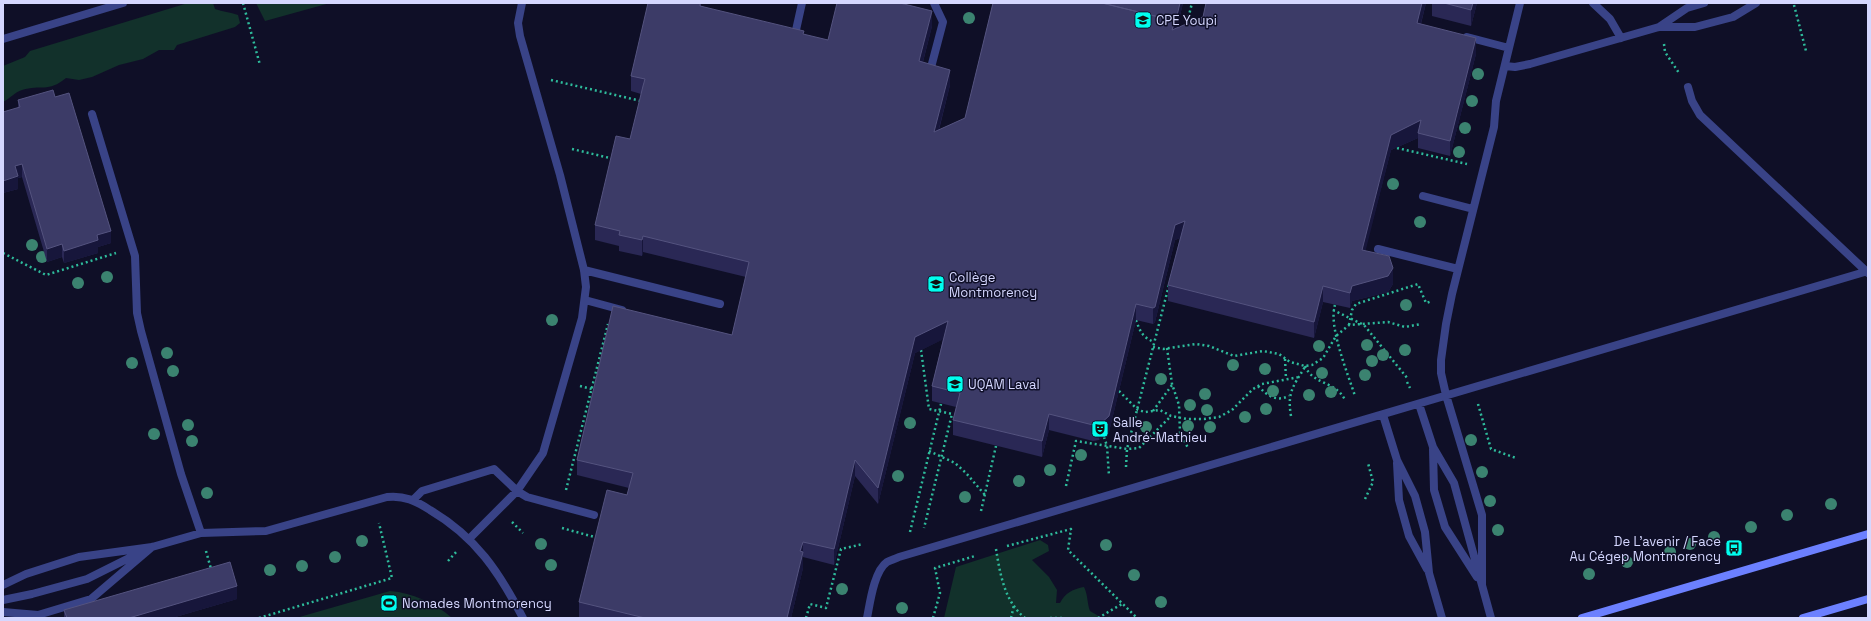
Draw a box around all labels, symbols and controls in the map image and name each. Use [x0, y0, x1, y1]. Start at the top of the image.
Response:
school or university icon: CPE Youpi [1133, 10, 1153, 30]
place label: CPE Youpi [1156, 12, 1217, 29]
place label: Collège Montmorency [949, 269, 1037, 301]
school or university icon: Collège Montmorency [926, 274, 946, 294]
school or university icon: UQAM Laval [945, 374, 965, 394]
place label: UQAM Laval [968, 376, 1040, 393]
place label: Salle André-Mathieu [1113, 414, 1207, 446]
theatre icon: Salle André-Mathieu [1090, 419, 1110, 439]
place label: De L'avenir / Face Au Cégep Montmorency [1569, 533, 1721, 565]
bus stop icon: De L'avenir / Face Au Cégep Montmorency [1724, 538, 1744, 558]
sports icon: Nomades Montmorency [379, 593, 399, 613]
place label: Nomades Montmorency [402, 595, 552, 612]

